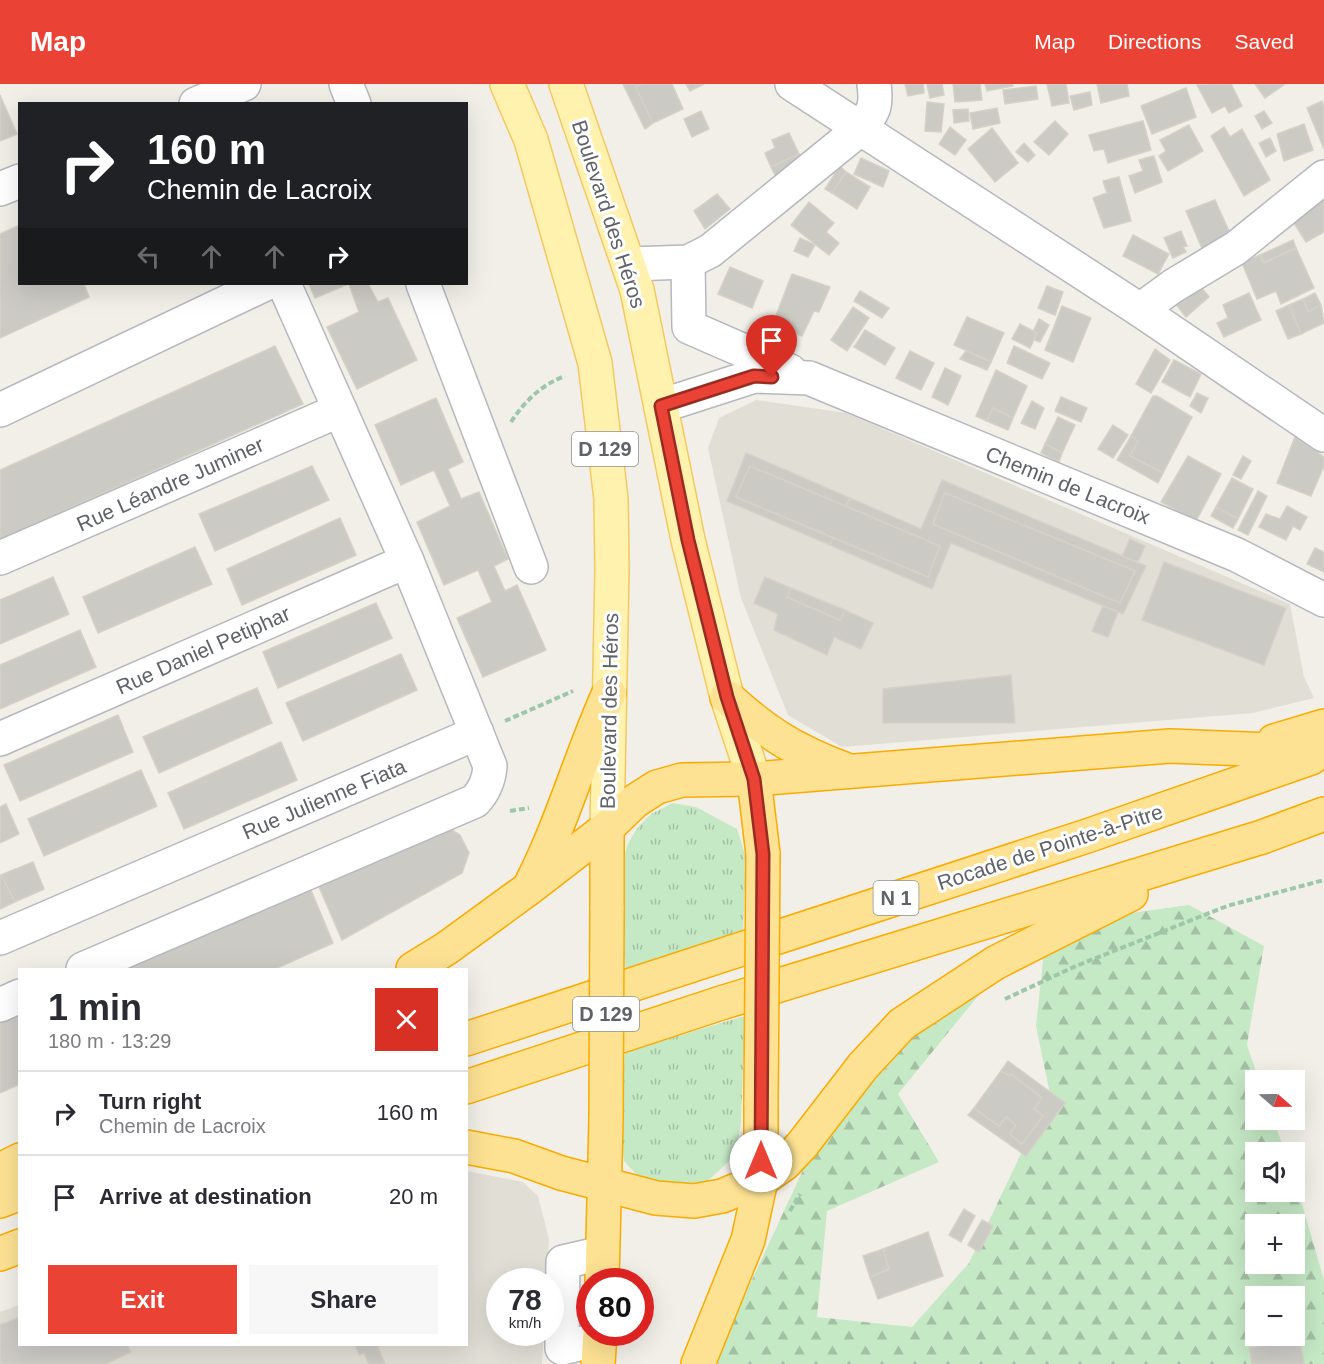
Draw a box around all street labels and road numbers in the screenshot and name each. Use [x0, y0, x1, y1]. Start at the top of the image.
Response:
street label: Boulevard des Héros [568, 117, 650, 311]
street label: Rue Léandre Juminer [73, 432, 267, 536]
road number: D 129 [572, 432, 638, 466]
street label: Chemin de Lacroix [983, 442, 1154, 529]
street label: Rue Daniel Petiphar [112, 601, 294, 699]
street label: Boulevard des Héros [596, 613, 622, 809]
street label: Rue Julienne Fiata [239, 754, 409, 844]
street label: Rocade de Pointe-à-Pitre [934, 800, 1166, 894]
road number: N 1 [874, 881, 918, 915]
road number: D 129 [573, 997, 639, 1031]

